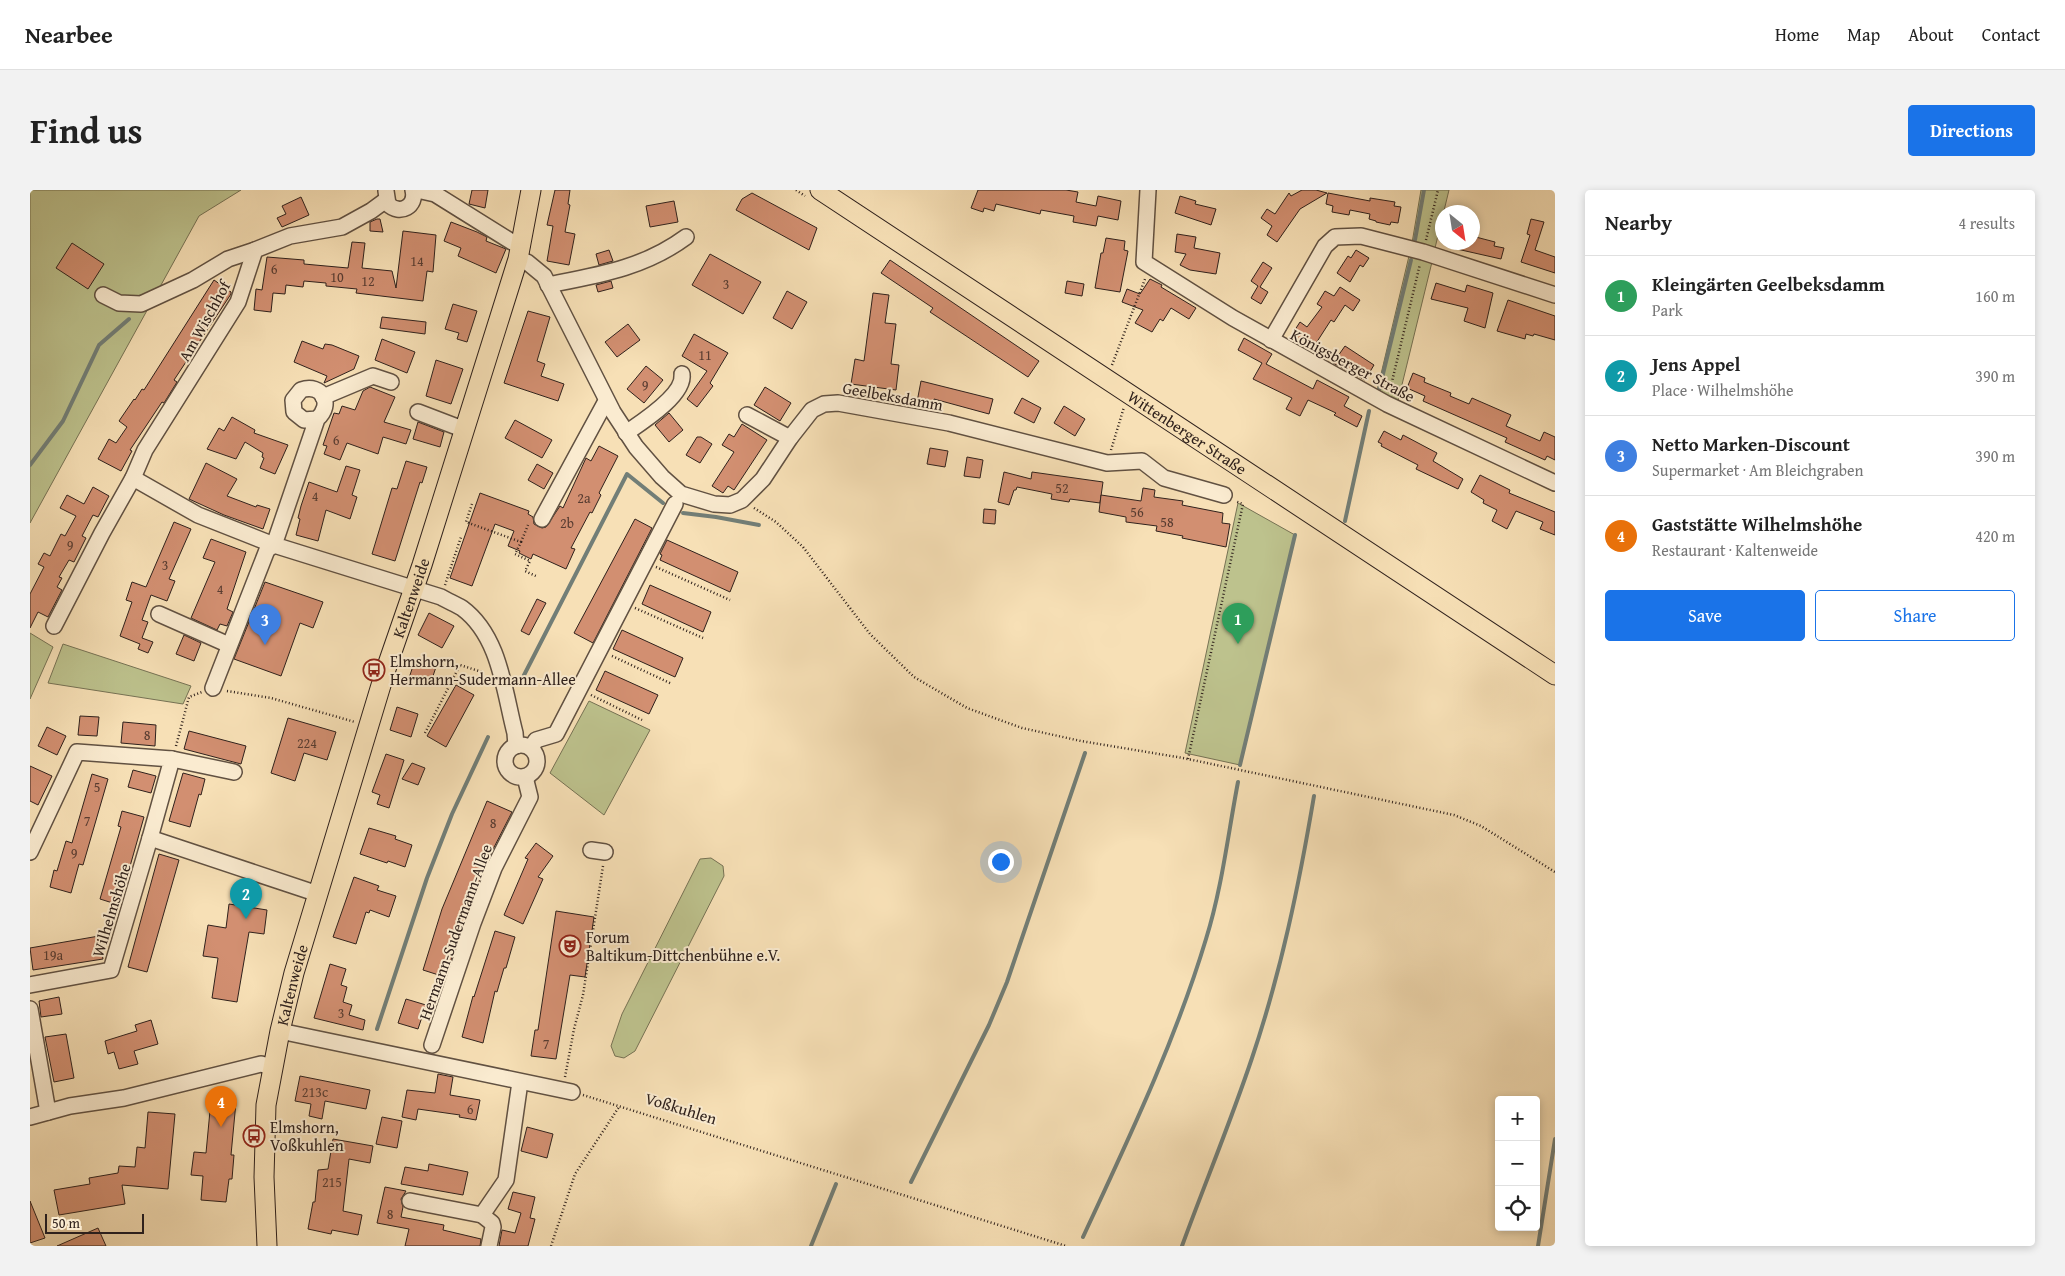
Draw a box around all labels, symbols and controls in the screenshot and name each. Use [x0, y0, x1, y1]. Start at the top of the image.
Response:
text: Nearbee [25, 17, 113, 52]
text: Home [1775, 21, 1819, 48]
text: Map [1847, 21, 1880, 48]
text: About [1908, 21, 1954, 48]
text: Contact [1982, 21, 2040, 48]
text: Find us [30, 105, 143, 156]
button: Directions [1908, 105, 2035, 156]
north arrow [1435, 205, 1480, 250]
text: Nearby [1605, 207, 1672, 238]
text: 4 results [1958, 211, 2015, 235]
house number: 14 [410, 251, 424, 271]
house number: 6 [271, 259, 278, 279]
house number: 10 [330, 267, 344, 287]
text: Kleingärten Geelbeksdamm [1652, 270, 1885, 298]
house number: 12 [361, 271, 375, 291]
house number: 3 [723, 274, 729, 294]
street label: Am Wischhof [172, 275, 237, 366]
text: 1 [1617, 284, 1625, 308]
text: 160 m [1975, 284, 2015, 308]
text: Park [1652, 298, 1683, 322]
street label: Königsberger Straße [1287, 322, 1419, 408]
house number: 11 [698, 345, 712, 365]
text: Jens Appel [1652, 350, 1740, 378]
text: 2 [1617, 364, 1625, 388]
text: 390 m [1975, 364, 2015, 388]
house number: 9 [642, 375, 649, 395]
street label: Geelbeksdamm [841, 375, 945, 417]
text: Place · Wilhelmshöhe [1652, 378, 1794, 402]
street label: Wittenberger Straße [1123, 384, 1252, 480]
house number: 6 [333, 430, 340, 450]
text: Netto Marken-Discount [1652, 430, 1850, 458]
text: 3 [1617, 444, 1625, 468]
text: 390 m [1975, 444, 2015, 468]
text: Supermarket · Am Bleichgraben [1652, 458, 1864, 482]
house number: 52 [1055, 478, 1069, 498]
house number: 4 [312, 486, 319, 506]
house number: 2a [577, 488, 591, 508]
house number: 56 [1130, 502, 1144, 522]
text: Gaststätte Wilhelmshöhe [1652, 510, 1862, 538]
house number: 58 [1160, 512, 1174, 532]
house number: 2b [560, 513, 574, 533]
text: 4 [1617, 524, 1625, 548]
text: 420 m [1975, 524, 2015, 548]
house number: 9 [67, 535, 74, 555]
text: Restaurant · Kaltenweide [1652, 538, 1818, 562]
house number: 3 [162, 555, 168, 575]
street label: Kaltenweide [386, 555, 435, 641]
house number: 4 [217, 579, 224, 599]
button: Save [1605, 590, 1805, 641]
button: Share [1815, 590, 2015, 641]
pin: 1 [1222, 603, 1254, 644]
pin: 3 [249, 604, 281, 645]
place label: Elmshorn, Hermann-Sudermann-Allee [390, 649, 576, 691]
bus stop icon: Elmshorn, Hermann-Sudermann-Allee [362, 658, 386, 682]
house number: 8 [144, 725, 151, 745]
house number: 224 [297, 733, 317, 753]
house number: 5 [94, 777, 100, 797]
house number: 7 [84, 811, 91, 831]
house number: 8 [490, 813, 497, 833]
street label: Hermann-Sudermann-Allee [412, 841, 498, 1023]
house number: 9 [71, 843, 78, 863]
your location [988, 849, 1014, 875]
street label: Wilhelmshöhe [85, 860, 137, 960]
pin: 2 [230, 878, 262, 919]
place label: Forum Baltikum-Dittchenbühne e.V. [586, 925, 780, 967]
theatre icon: Forum Baltikum-Dittchenbühne e.V. [558, 934, 582, 958]
street label: Kaltenweide [270, 941, 314, 1028]
house number: 19a [43, 945, 63, 965]
house number: 3 [338, 1003, 344, 1023]
house number: 7 [543, 1034, 550, 1054]
house number: 213c [302, 1082, 328, 1102]
pin: 4 [205, 1086, 237, 1127]
street label: Voßkuhlen [642, 1086, 720, 1130]
map controls [1495, 1096, 1540, 1231]
button: + [1495, 1096, 1540, 1141]
house number: 6 [467, 1099, 474, 1119]
place label: Elmshorn, Voßkuhlen [270, 1115, 344, 1157]
bus stop icon: Elmshorn, Voßkuhlen [242, 1124, 266, 1148]
button: − [1495, 1141, 1540, 1186]
house number: 215 [322, 1172, 342, 1192]
button: locate [1495, 1186, 1540, 1231]
house number: 8 [387, 1204, 394, 1224]
scale bar [45, 1211, 144, 1234]
text: 50 m [52, 1213, 80, 1233]

